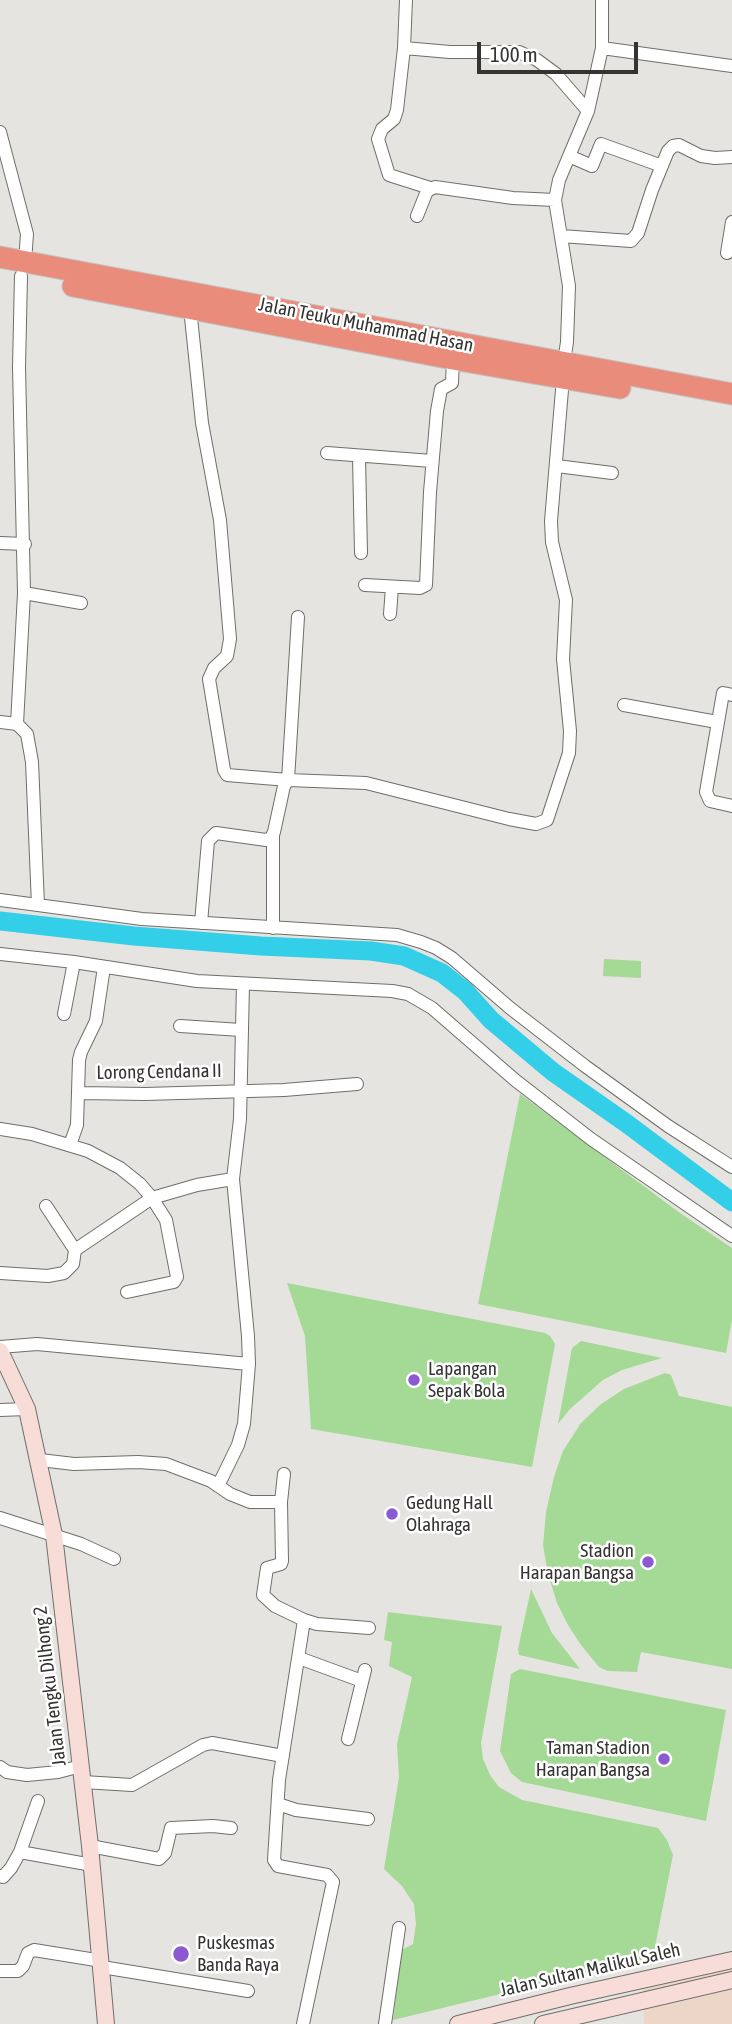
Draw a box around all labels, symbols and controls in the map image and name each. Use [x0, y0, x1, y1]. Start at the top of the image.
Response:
scale bar [480, 28, 641, 72]
text: 100 m [490, 42, 538, 66]
street label: Jalan Teuku Muhammad Hasan [257, 293, 475, 357]
street label: Lorong Cendana II [96, 1060, 222, 1084]
place label: Lapangan Sepak Bola [428, 1358, 505, 1402]
marker: Lapangan Sepak Bola [406, 1372, 422, 1388]
place label: Gedung Hall Olahraga [406, 1492, 493, 1536]
marker: Gedung Hall Olahraga [384, 1506, 400, 1522]
place label: Stadion Harapan Bangsa [520, 1540, 634, 1584]
marker: Stadion Harapan Bangsa [640, 1554, 656, 1570]
street label: Jalan Tengku Dilhong 2 [29, 1605, 71, 1767]
place label: Taman Stadion Harapan Bangsa [536, 1737, 650, 1781]
marker: Taman Stadion Harapan Bangsa [656, 1751, 672, 1767]
place label: Puskesmas Banda Raya [197, 1932, 279, 1976]
street label: Jalan Sultan Malikul Saleh [498, 1938, 682, 2002]
marker: Puskesmas Banda Raya [171, 1944, 191, 1964]

